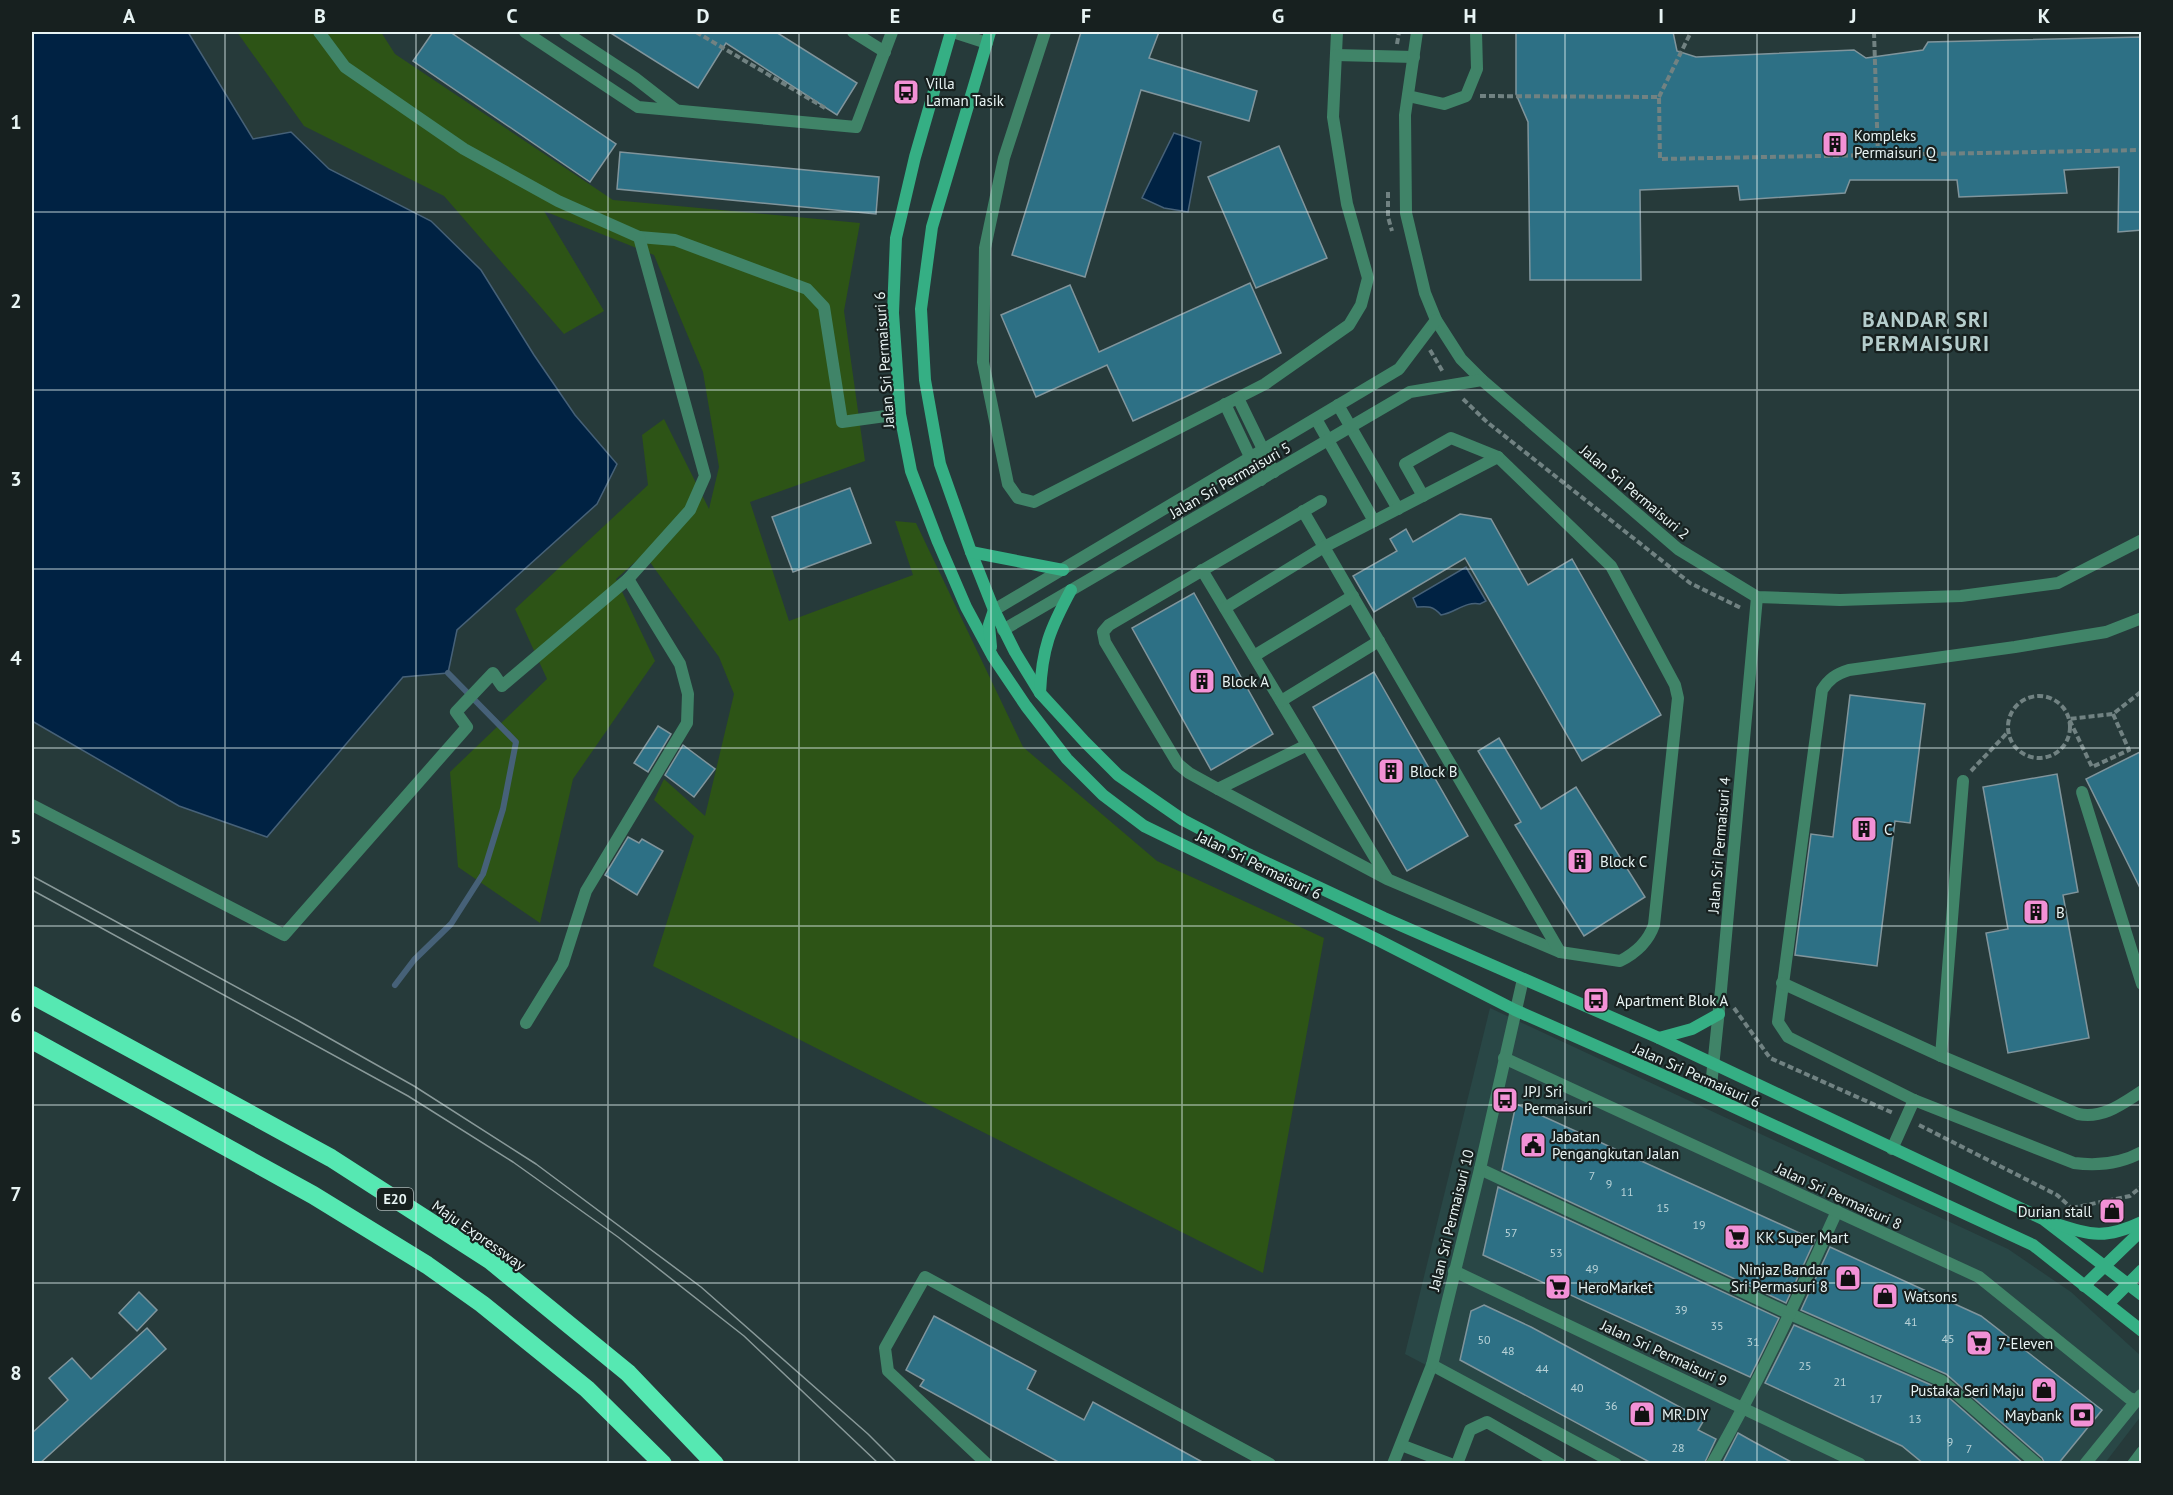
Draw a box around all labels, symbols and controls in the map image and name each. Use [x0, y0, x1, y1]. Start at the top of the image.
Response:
text: A [123, 3, 136, 29]
text: B [314, 3, 326, 29]
text: C [506, 3, 518, 29]
text: D [697, 3, 710, 29]
text: E [890, 3, 900, 29]
text: F [1081, 3, 1091, 29]
text: G [1272, 3, 1284, 29]
text: H [1463, 3, 1477, 29]
text: I [1658, 3, 1664, 29]
text: J [1849, 3, 1856, 29]
text: K [2038, 3, 2051, 29]
place label: Villa Laman Tasik [925, 74, 1005, 110]
bus stop icon: Villa Laman Tasik [891, 77, 921, 107]
text: 1 [10, 109, 22, 135]
place label: Kompleks Permaisuri Q [1854, 126, 1937, 162]
building icon: Kompleks Permaisuri Q [1820, 129, 1850, 159]
text: 2 [10, 288, 22, 314]
street label: Jalan Sri Permaisuri 6 [870, 291, 898, 430]
district label: BANDAR SRI PERMAISURI [1861, 306, 1991, 357]
street label: Jalan Sri Permaisuri 5 [1165, 438, 1294, 523]
street label: Jalan Sri Permaisuri 2 [1576, 440, 1694, 543]
text: 3 [10, 466, 22, 492]
text: 4 [10, 645, 22, 671]
building icon: Block A [1187, 666, 1217, 696]
place label: Block A [1222, 672, 1269, 691]
building icon: Block B [1376, 756, 1406, 786]
place label: Block B [1410, 762, 1457, 781]
street label: Jalan Sri Permaisuri 4 [1703, 776, 1734, 915]
building icon: C [1849, 814, 1879, 844]
place label: C [1884, 820, 1893, 839]
text: 5 [10, 824, 22, 850]
street label: Jalan Sri Permaisuri 6 [1192, 826, 1325, 904]
building icon: Block C [1565, 846, 1595, 876]
place label: Block C [1600, 852, 1647, 871]
building icon: B [2021, 897, 2051, 927]
place label: B [2056, 903, 2065, 922]
bus stop icon: Apartment Blok A [1581, 985, 1611, 1015]
place label: Apartment Blok A [1616, 991, 1729, 1010]
text: 6 [10, 1002, 22, 1028]
street label: Jalan Sri Permaisuri 6 [1630, 1038, 1763, 1112]
place label: JPJ Sri Permaisuri [1523, 1082, 1592, 1118]
bus stop icon: JPJ Sri Permaisuri [1490, 1085, 1520, 1115]
place label: Jabatan Pengangkutan Jalan [1551, 1127, 1679, 1163]
public building icon: Jabatan Pengangkutan Jalan [1518, 1130, 1548, 1160]
street label: Jalan Sri Permaisuri 10 [1424, 1147, 1478, 1294]
street label: Jalan Sri Permaisuri 8 [1772, 1158, 1905, 1234]
house number: 7 [1589, 1168, 1595, 1183]
house number: 9 [1606, 1176, 1612, 1191]
text: 7 [10, 1181, 22, 1207]
house number: 11 [1620, 1184, 1634, 1199]
road number: E20 [377, 1188, 413, 1210]
street label: Maju Expressway [428, 1196, 530, 1274]
shop icon: Durian stall [2097, 1196, 2127, 1226]
house number: 15 [1656, 1200, 1670, 1215]
place label: Durian stall [2018, 1202, 2093, 1221]
house number: 19 [1692, 1217, 1706, 1232]
supermarket icon: KK Super Mart [1722, 1222, 1752, 1252]
house number: 57 [1504, 1225, 1518, 1240]
place label: KK Super Mart [1756, 1228, 1849, 1247]
house number: 53 [1549, 1245, 1563, 1260]
place label: Ninjaz Bandar Sri Permasuri 8 [1731, 1260, 1828, 1296]
house number: 49 [1585, 1261, 1599, 1276]
shop icon: Ninjaz Bandar Sri Permasuri 8 [1833, 1263, 1863, 1293]
supermarket icon: HeroMarket [1543, 1272, 1573, 1302]
place label: HeroMarket [1578, 1278, 1653, 1297]
shop icon: Watsons [1870, 1281, 1900, 1311]
place label: Watsons [1904, 1287, 1957, 1306]
house number: 39 [1674, 1302, 1688, 1317]
house number: 41 [1904, 1314, 1918, 1329]
street label: Jalan Sri Permaisuri 9 [1597, 1315, 1730, 1391]
house number: 35 [1710, 1318, 1724, 1333]
supermarket icon: 7-Eleven [1964, 1328, 1994, 1358]
house number: 45 [1941, 1331, 1955, 1346]
house number: 50 [1477, 1332, 1491, 1347]
house number: 31 [1746, 1334, 1760, 1349]
place label: 7-Eleven [1998, 1334, 2053, 1353]
house number: 48 [1501, 1343, 1515, 1358]
house number: 25 [1798, 1358, 1812, 1373]
text: 8 [10, 1360, 22, 1386]
house number: 44 [1535, 1361, 1549, 1376]
house number: 21 [1833, 1374, 1847, 1389]
shop icon: Pustaka Seri Maju [2029, 1375, 2059, 1405]
house number: 40 [1570, 1380, 1584, 1395]
place label: Pustaka Seri Maju [1910, 1381, 2024, 1400]
house number: 17 [1869, 1391, 1883, 1406]
house number: 36 [1604, 1398, 1618, 1413]
shop icon: MR.DIY [1627, 1399, 1657, 1429]
bank icon: Maybank [2067, 1400, 2097, 1430]
place label: MR.DIY [1662, 1405, 1709, 1424]
place label: Maybank [2005, 1406, 2063, 1425]
house number: 13 [1908, 1411, 1922, 1426]
house number: 9 [1947, 1434, 1953, 1449]
house number: 28 [1671, 1440, 1685, 1455]
house number: 7 [1966, 1441, 1972, 1456]

